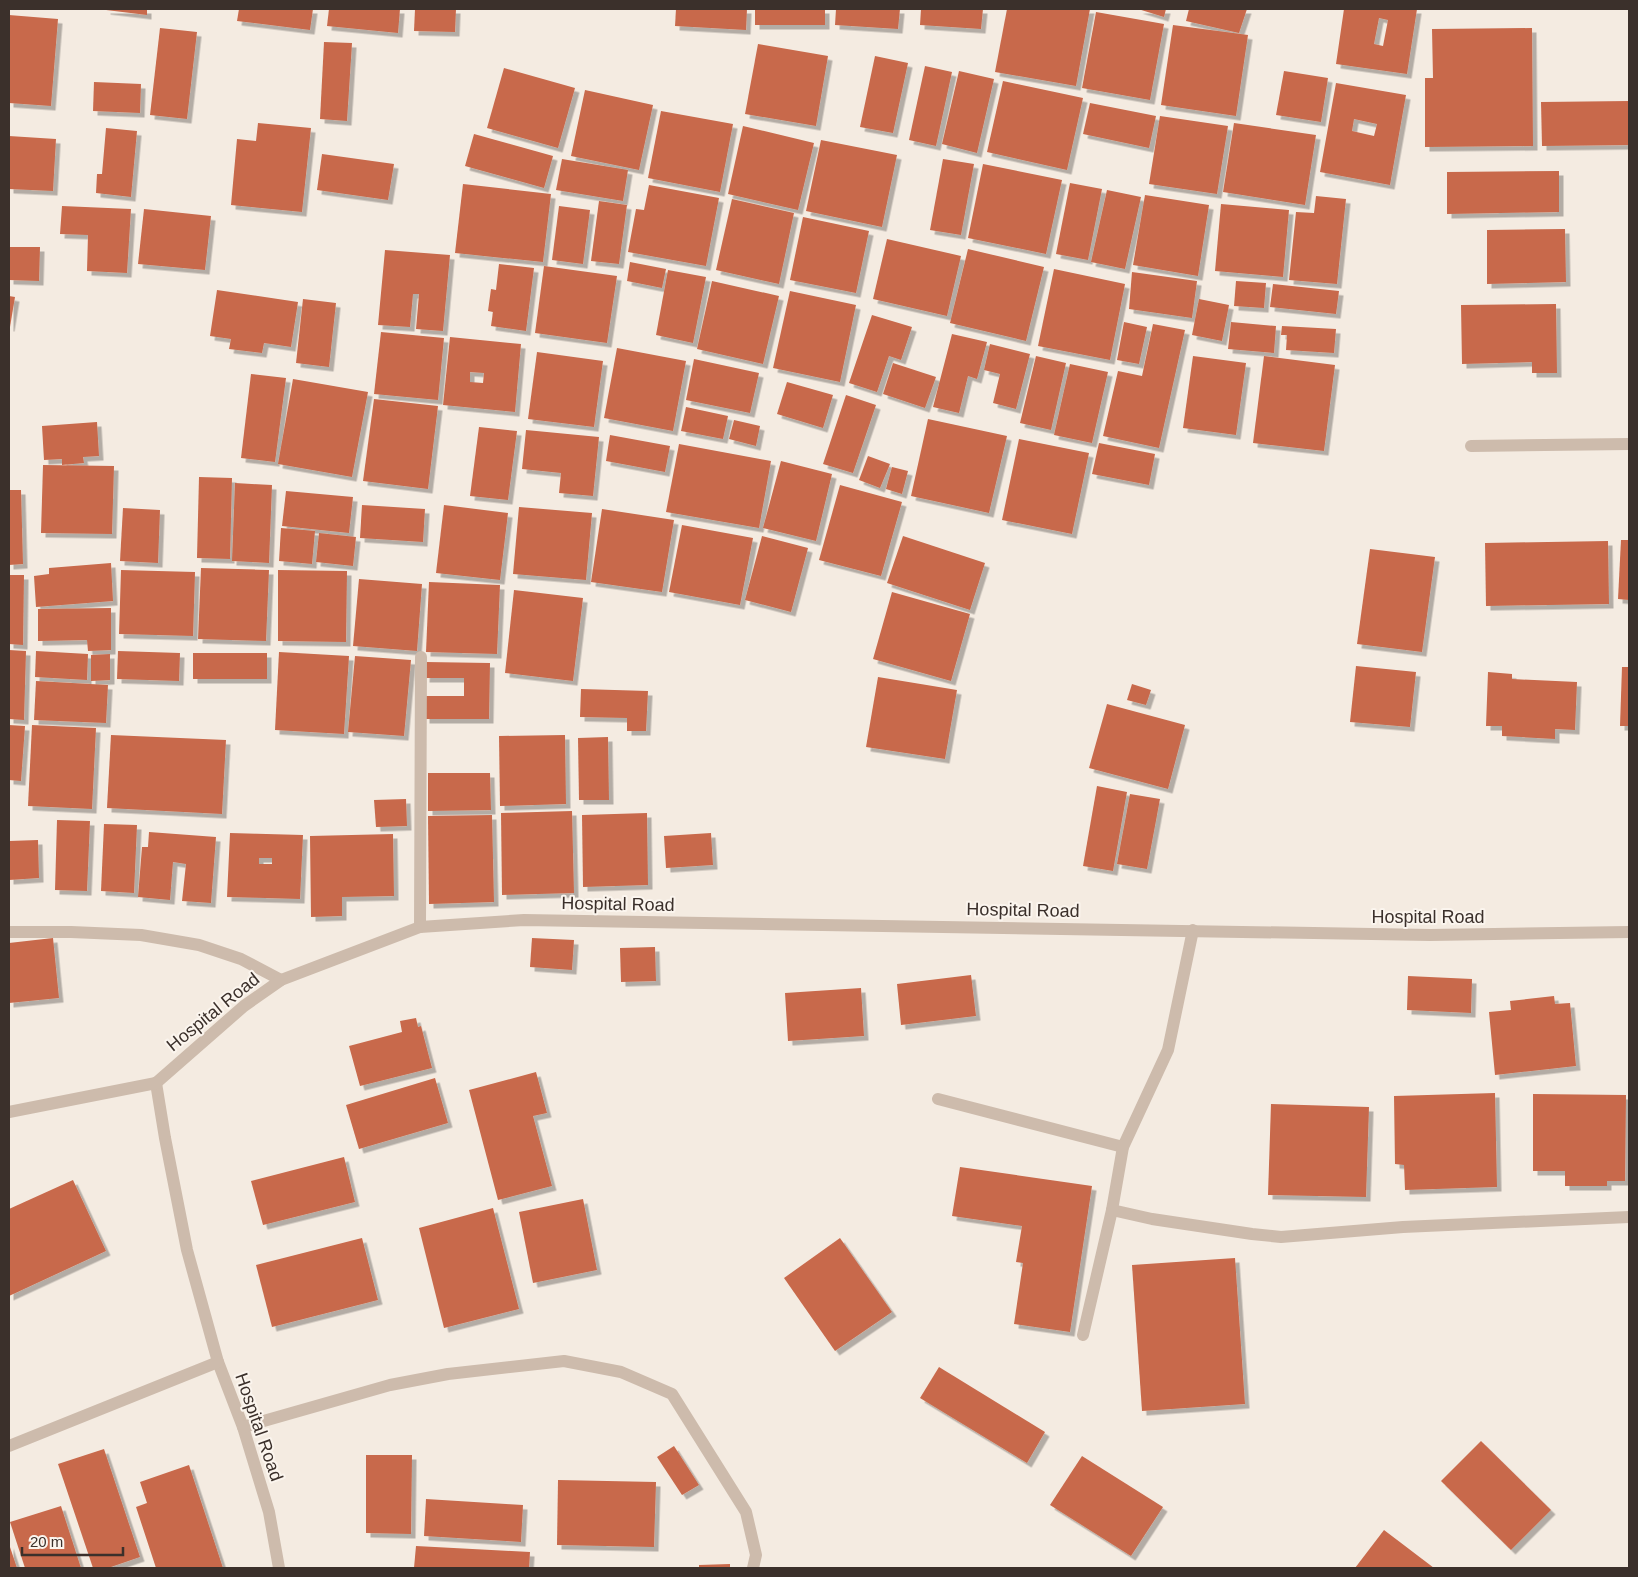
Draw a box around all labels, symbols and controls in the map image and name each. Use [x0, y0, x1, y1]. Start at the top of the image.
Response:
street label: Hospital Road [561, 893, 675, 915]
street label: Hospital Road [966, 899, 1080, 921]
street label: Hospital Road [1371, 907, 1485, 927]
street label: Hospital Road [163, 969, 263, 1055]
street label: Hospital Road [231, 1370, 287, 1484]
scale bar [22, 1524, 124, 1556]
text: 20 m [30, 1533, 63, 1550]

